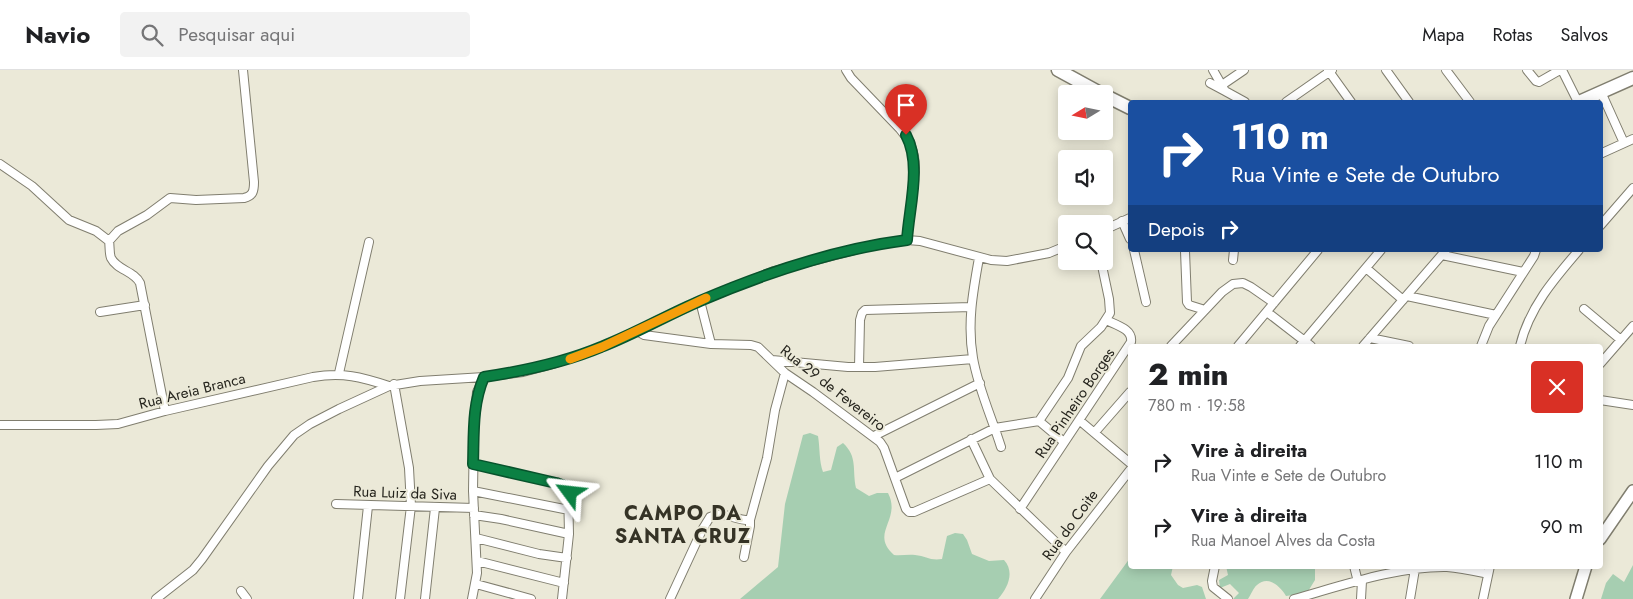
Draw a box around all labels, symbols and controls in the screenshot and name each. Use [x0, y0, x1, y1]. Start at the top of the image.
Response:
search box [120, 12, 470, 57]
text: Navio [25, 17, 90, 52]
icon: search [138, 21, 166, 49]
text: Pesquisar aqui [178, 21, 295, 48]
text: Mapa [1422, 22, 1464, 48]
text: Rotas [1492, 22, 1533, 48]
text: Salvos [1561, 22, 1608, 48]
pin [885, 84, 927, 135]
north arrow [1058, 85, 1112, 140]
map controls [1058, 85, 1113, 270]
icon: arrive [892, 91, 920, 119]
text: 110 m [1231, 112, 1329, 162]
icon: right [1148, 120, 1213, 185]
button: sound [1058, 150, 1113, 205]
text: Rua Vinte e Sete de Outubro [1231, 158, 1500, 190]
button: search [1058, 215, 1113, 270]
icon: right [1215, 215, 1243, 243]
text: Depois [1148, 216, 1205, 243]
street label: Rua 29 de Fevereiro [775, 340, 891, 436]
street label: Rua Pinheiro Borges [1030, 343, 1120, 463]
text: 2 min [1148, 353, 1229, 396]
button: close [1531, 361, 1583, 413]
street label: Rua Areia Branca [136, 367, 248, 415]
text: 780 m · 19:58 [1148, 394, 1245, 417]
text: Vire à direita [1191, 437, 1307, 464]
icon: right [1148, 448, 1176, 476]
text: 110 m [1534, 448, 1583, 475]
text: Rua Vinte e Sete de Outubro [1191, 464, 1386, 487]
position arrow [543, 466, 595, 518]
street label: Rua Luiz da Siva [353, 480, 457, 506]
street label: Rua do Coite [1037, 485, 1103, 565]
district label: CAMPO DA SANTA CRUZ [615, 499, 751, 551]
text: Vire à direita [1191, 502, 1307, 529]
icon: right [1148, 513, 1176, 541]
text: 90 m [1540, 513, 1583, 540]
text: Rua Manoel Alves da Costa [1191, 529, 1375, 552]

